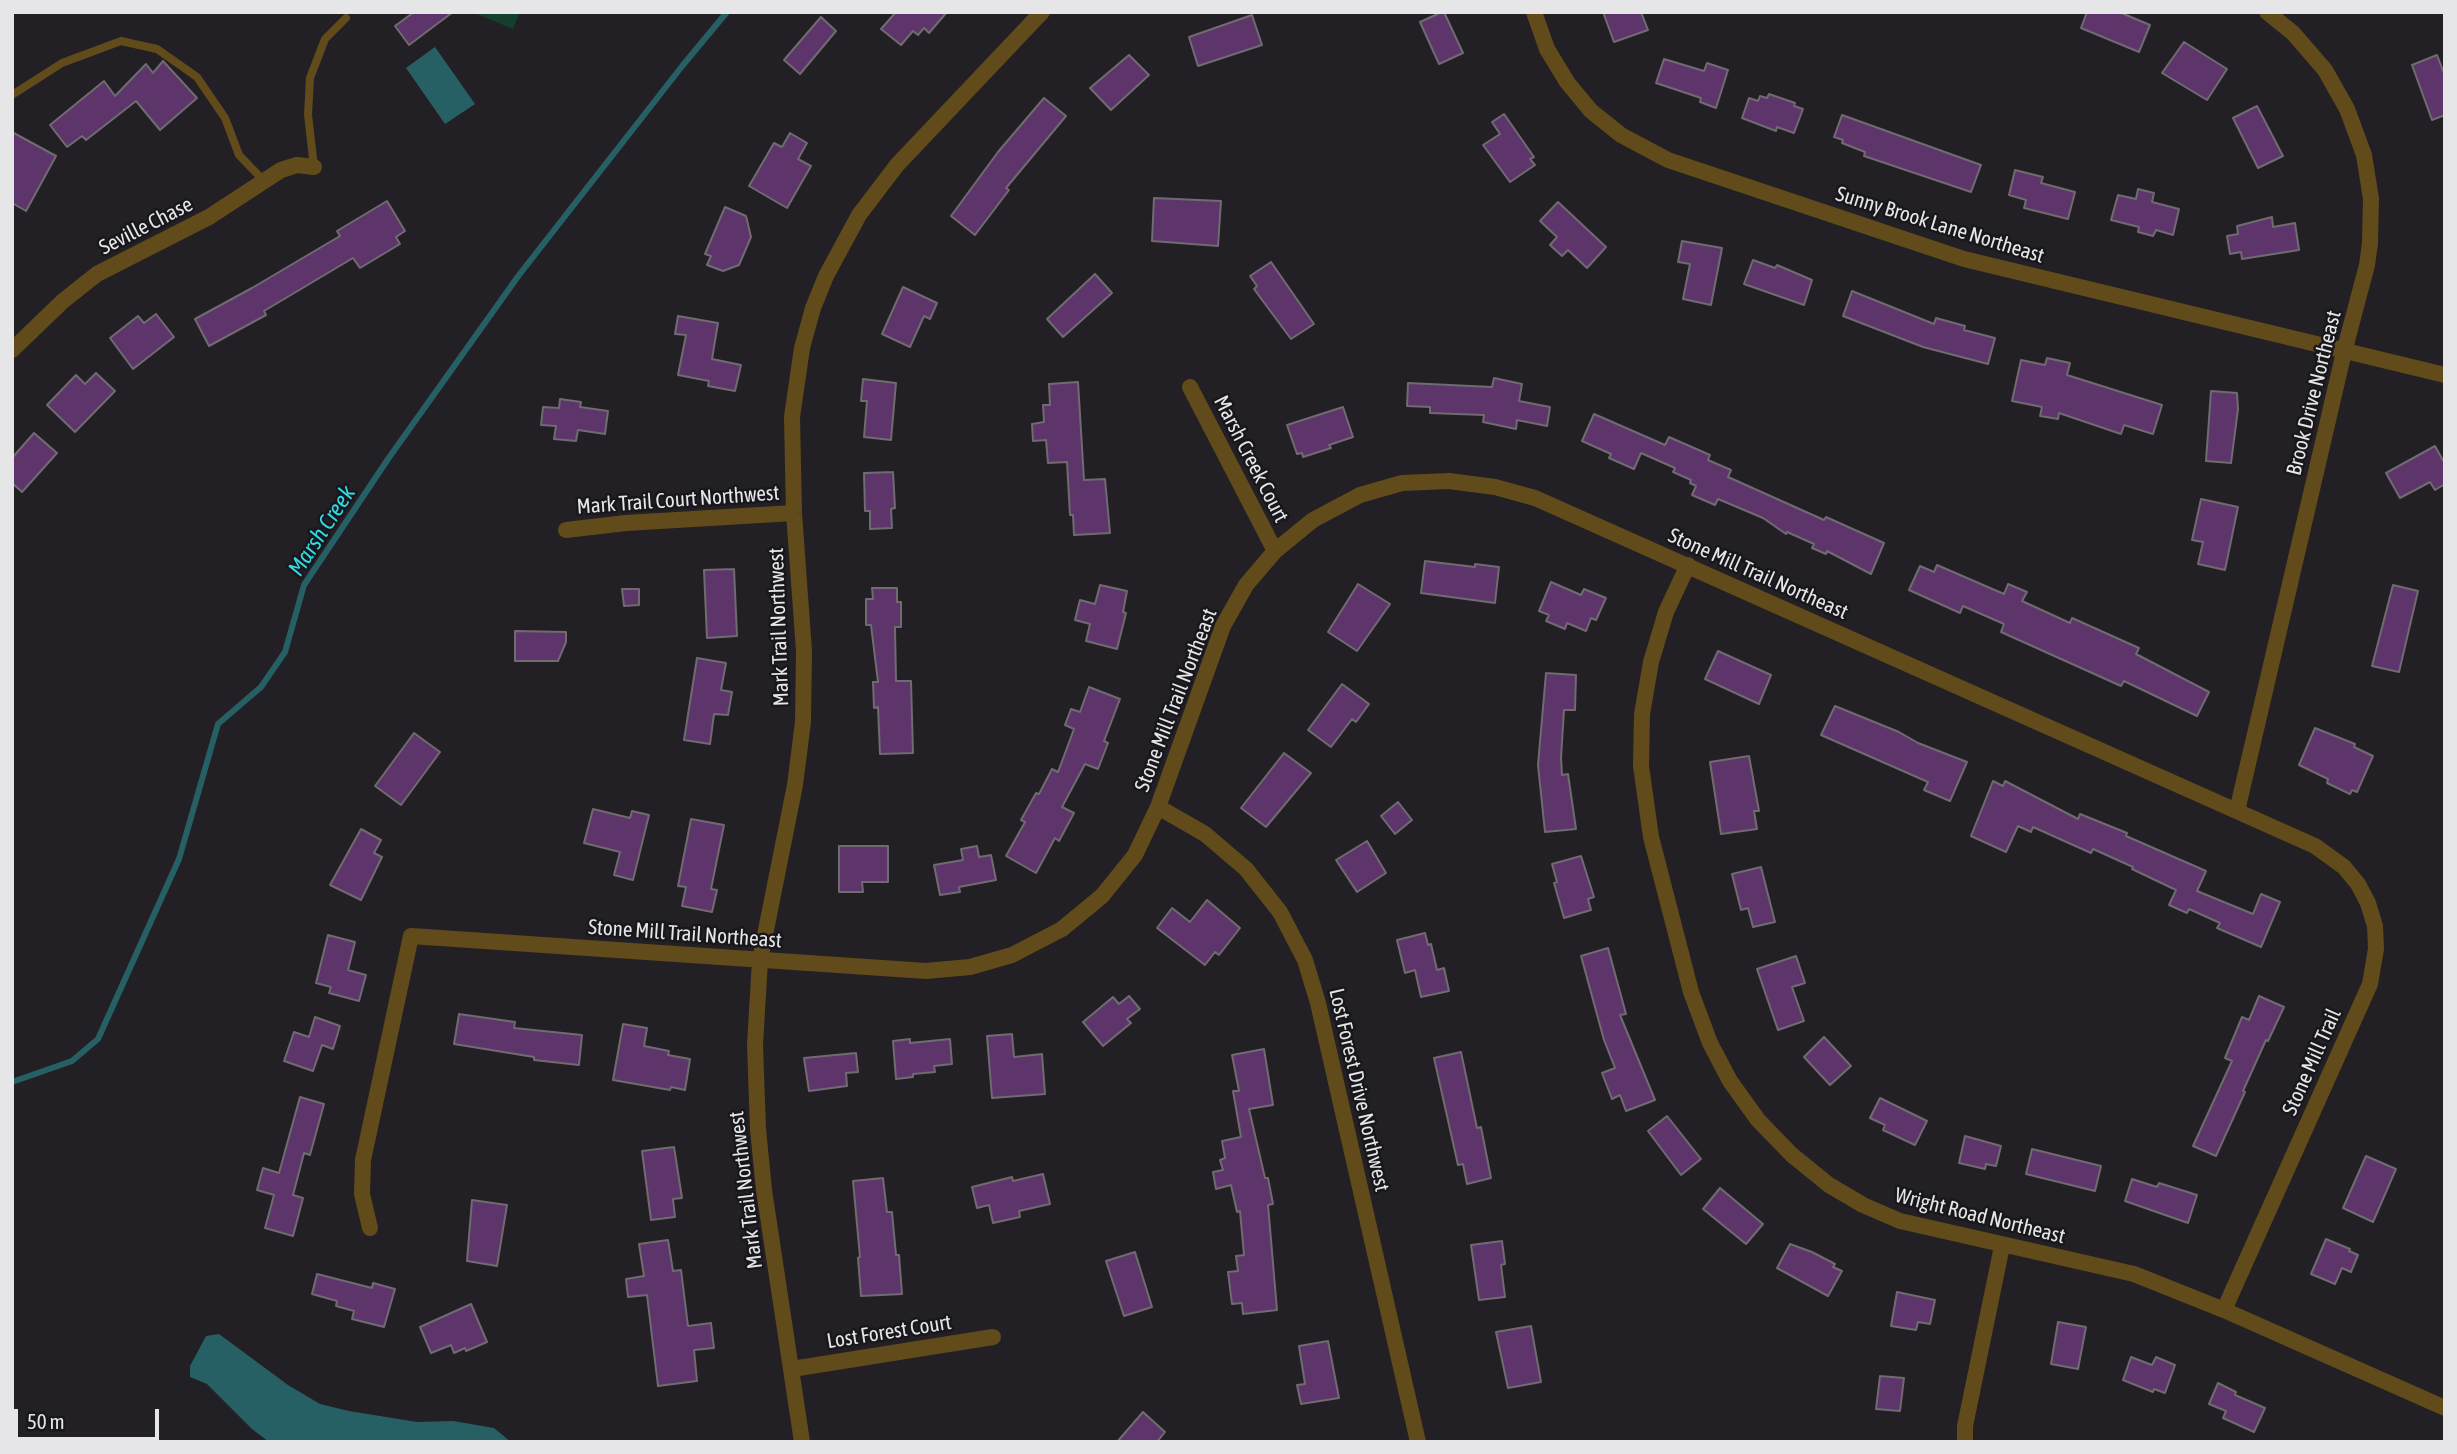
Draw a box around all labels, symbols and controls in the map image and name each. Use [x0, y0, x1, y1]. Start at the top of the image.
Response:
street label: Sunny Brook Lane Northeast [1833, 181, 2047, 269]
street label: Seville Chase [95, 192, 197, 260]
street label: Brook Drive Northeast [2281, 308, 2347, 478]
street label: Marsh Creek Court [1208, 391, 1294, 527]
street label: Mark Trail Court Northwest [576, 480, 780, 520]
water label: Marsh Creek [283, 481, 361, 581]
street label: Stone Mill Trail Northeast [1664, 523, 1852, 625]
street label: Mark Trail Northwest [764, 547, 794, 707]
street label: Stone Mill Trail Northeast [1129, 605, 1223, 795]
street label: Stone Mill Trail Northeast [587, 915, 783, 953]
street label: Lost Forest Drive Northwest [1323, 986, 1395, 1194]
street label: Stone Mill Trail [2277, 1005, 2347, 1119]
street label: Mark Trail Northwest [724, 1110, 768, 1270]
street label: Wright Road Northeast [1892, 1183, 2068, 1249]
street label: Lost Forest Court [825, 1310, 953, 1354]
scale bar [18, 1394, 163, 1438]
text: 50 m [27, 1409, 65, 1433]

